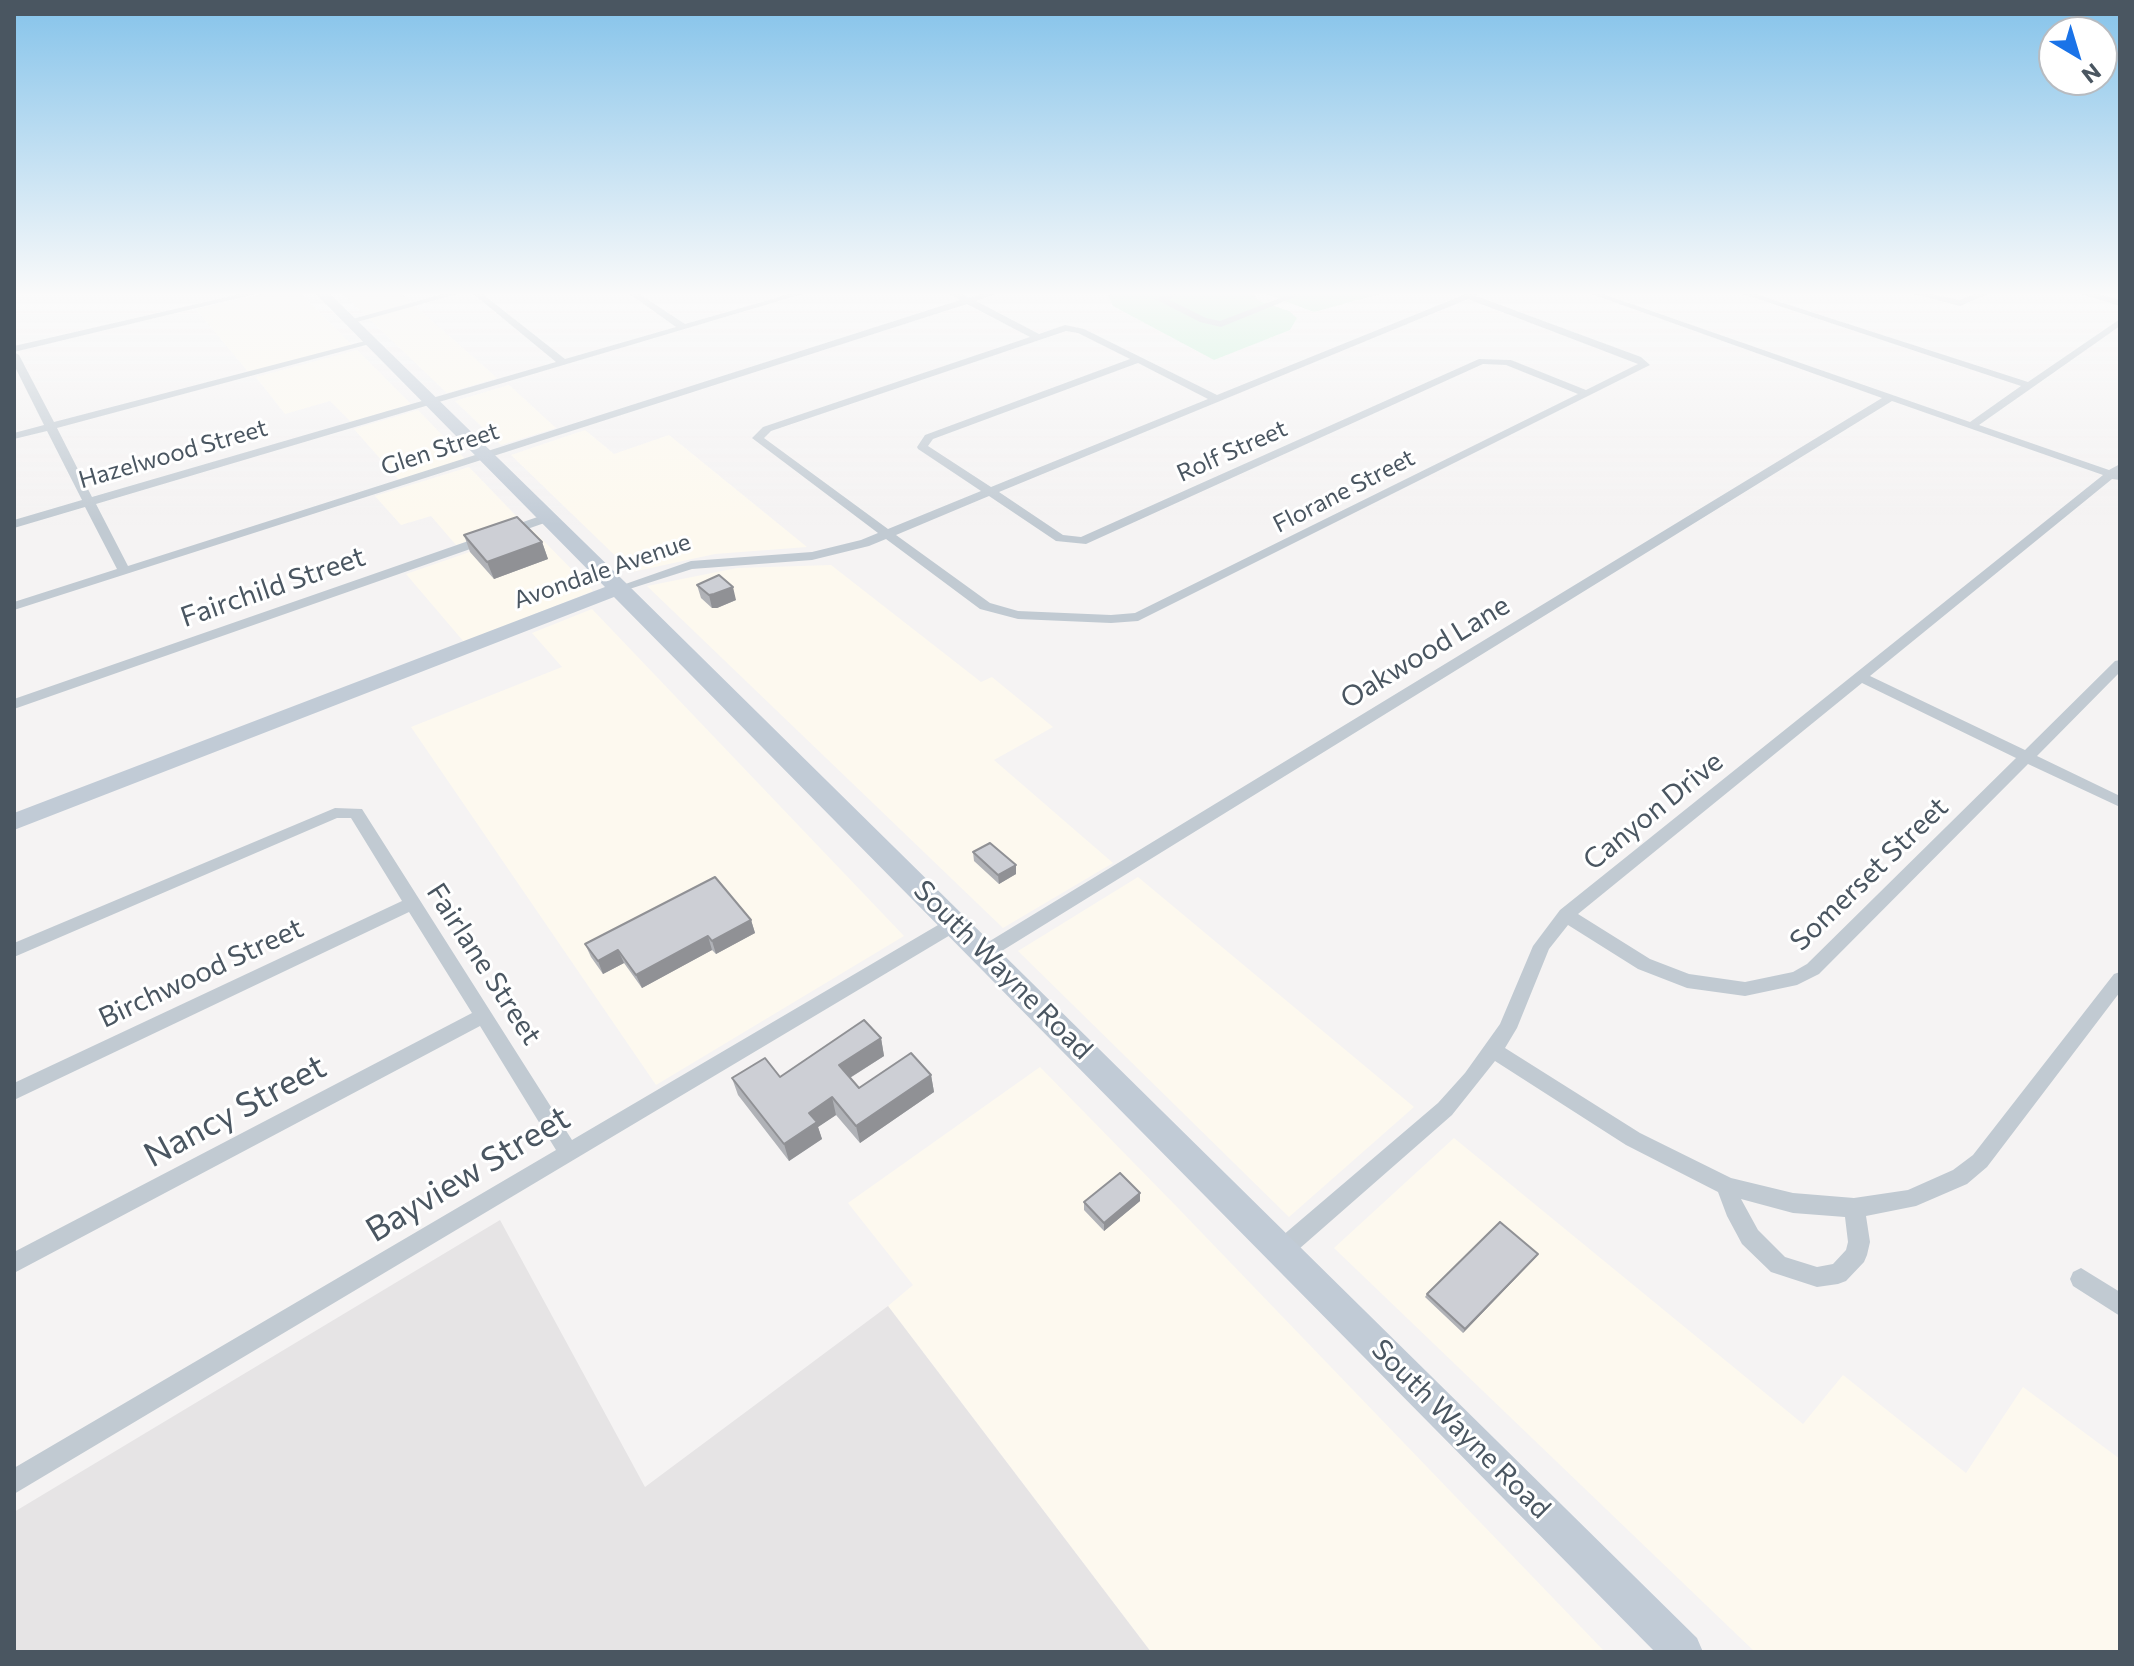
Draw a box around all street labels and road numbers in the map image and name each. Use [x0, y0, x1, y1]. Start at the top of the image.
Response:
street label: Hazelwood Street [75, 413, 271, 495]
street label: Rolf Street [1172, 414, 1292, 488]
street label: Glen Street [377, 416, 503, 482]
street label: Florane Street [1268, 443, 1420, 539]
street label: Avondale Avenue [510, 527, 694, 615]
street label: Fairchild Street [176, 540, 370, 634]
street label: Oakwood Lane [1334, 588, 1516, 716]
street label: Canyon Drive [1577, 745, 1729, 877]
street label: Somerset Street [1783, 790, 1955, 958]
street label: South Wayne Road [907, 874, 1099, 1066]
street label: Fairlane Street [419, 877, 549, 1051]
street label: Birchwood Street [93, 911, 309, 1035]
street label: Nancy Street [137, 1046, 333, 1176]
street label: Bayview Street [359, 1097, 577, 1251]
street label: South Wayne Road [1365, 1333, 1557, 1525]

